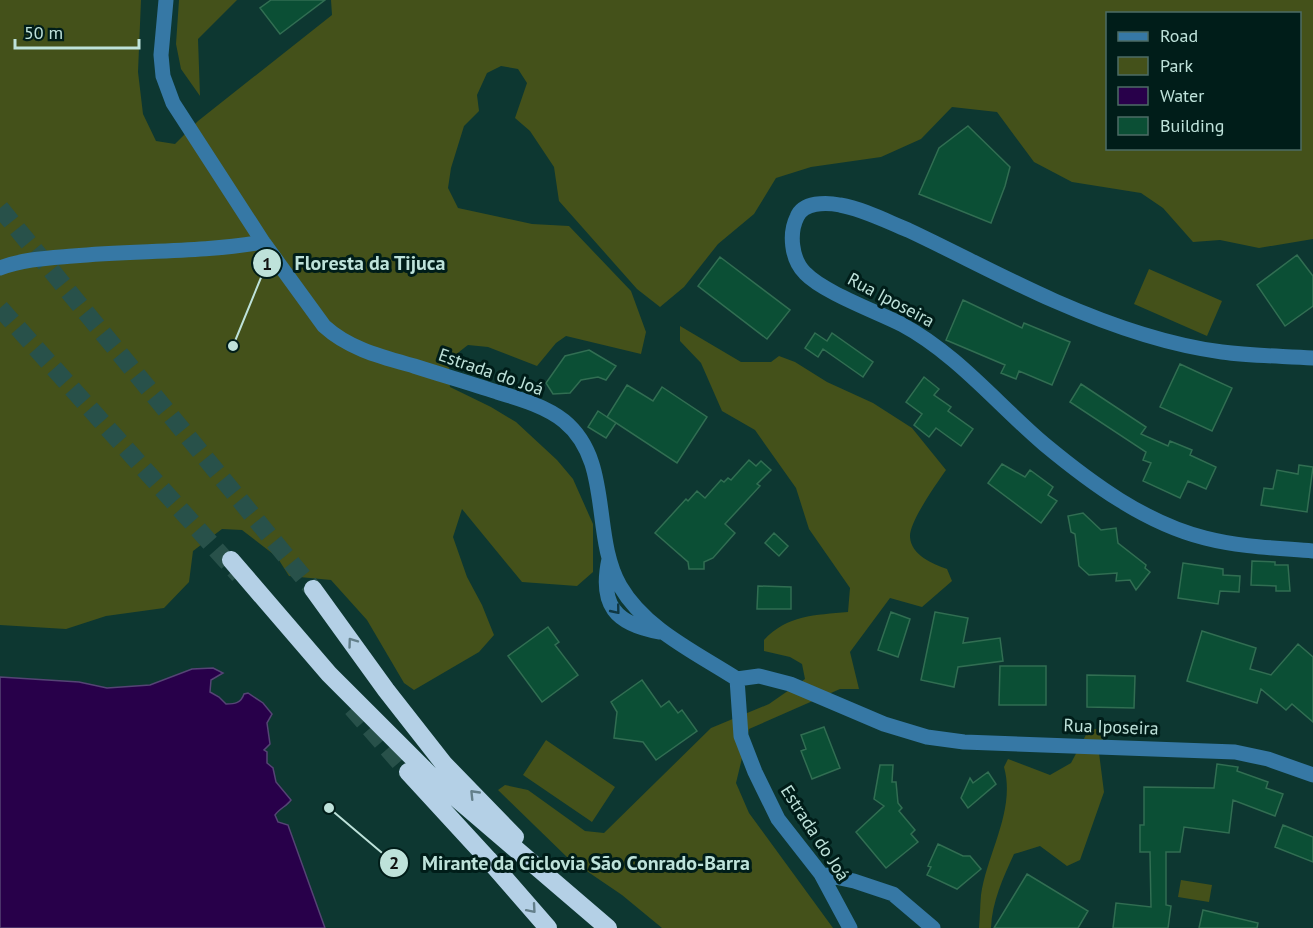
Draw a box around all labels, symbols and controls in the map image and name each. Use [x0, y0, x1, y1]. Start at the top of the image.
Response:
scale bar [15, 12, 140, 50]
legend [1106, 12, 1301, 150]
text: 50 m [24, 21, 63, 44]
text: Road [1160, 24, 1198, 47]
text: Park [1160, 54, 1193, 77]
text: Water [1160, 84, 1204, 107]
text: Building [1160, 114, 1224, 137]
callout: Floresta da Tijuca [252, 244, 458, 282]
text: Floresta da Tijuca [295, 250, 445, 276]
text: 1 [262, 252, 272, 275]
street label: Rua Iposeira [844, 267, 939, 332]
street label: Estrada do Joá [436, 343, 547, 400]
one-way arrow [609, 603, 620, 614]
one-way arrow [348, 637, 359, 648]
street label: Rua Iposeira [1063, 713, 1159, 740]
street label: Estrada do Joá [776, 780, 855, 885]
one-way arrow [470, 790, 481, 801]
callout: Mirante da Ciclovia São Conrado-Barra [379, 844, 762, 882]
text: Mirante da Ciclovia São Conrado-Barra [422, 850, 750, 876]
text: 2 [389, 851, 399, 874]
one-way arrow [524, 902, 535, 913]

